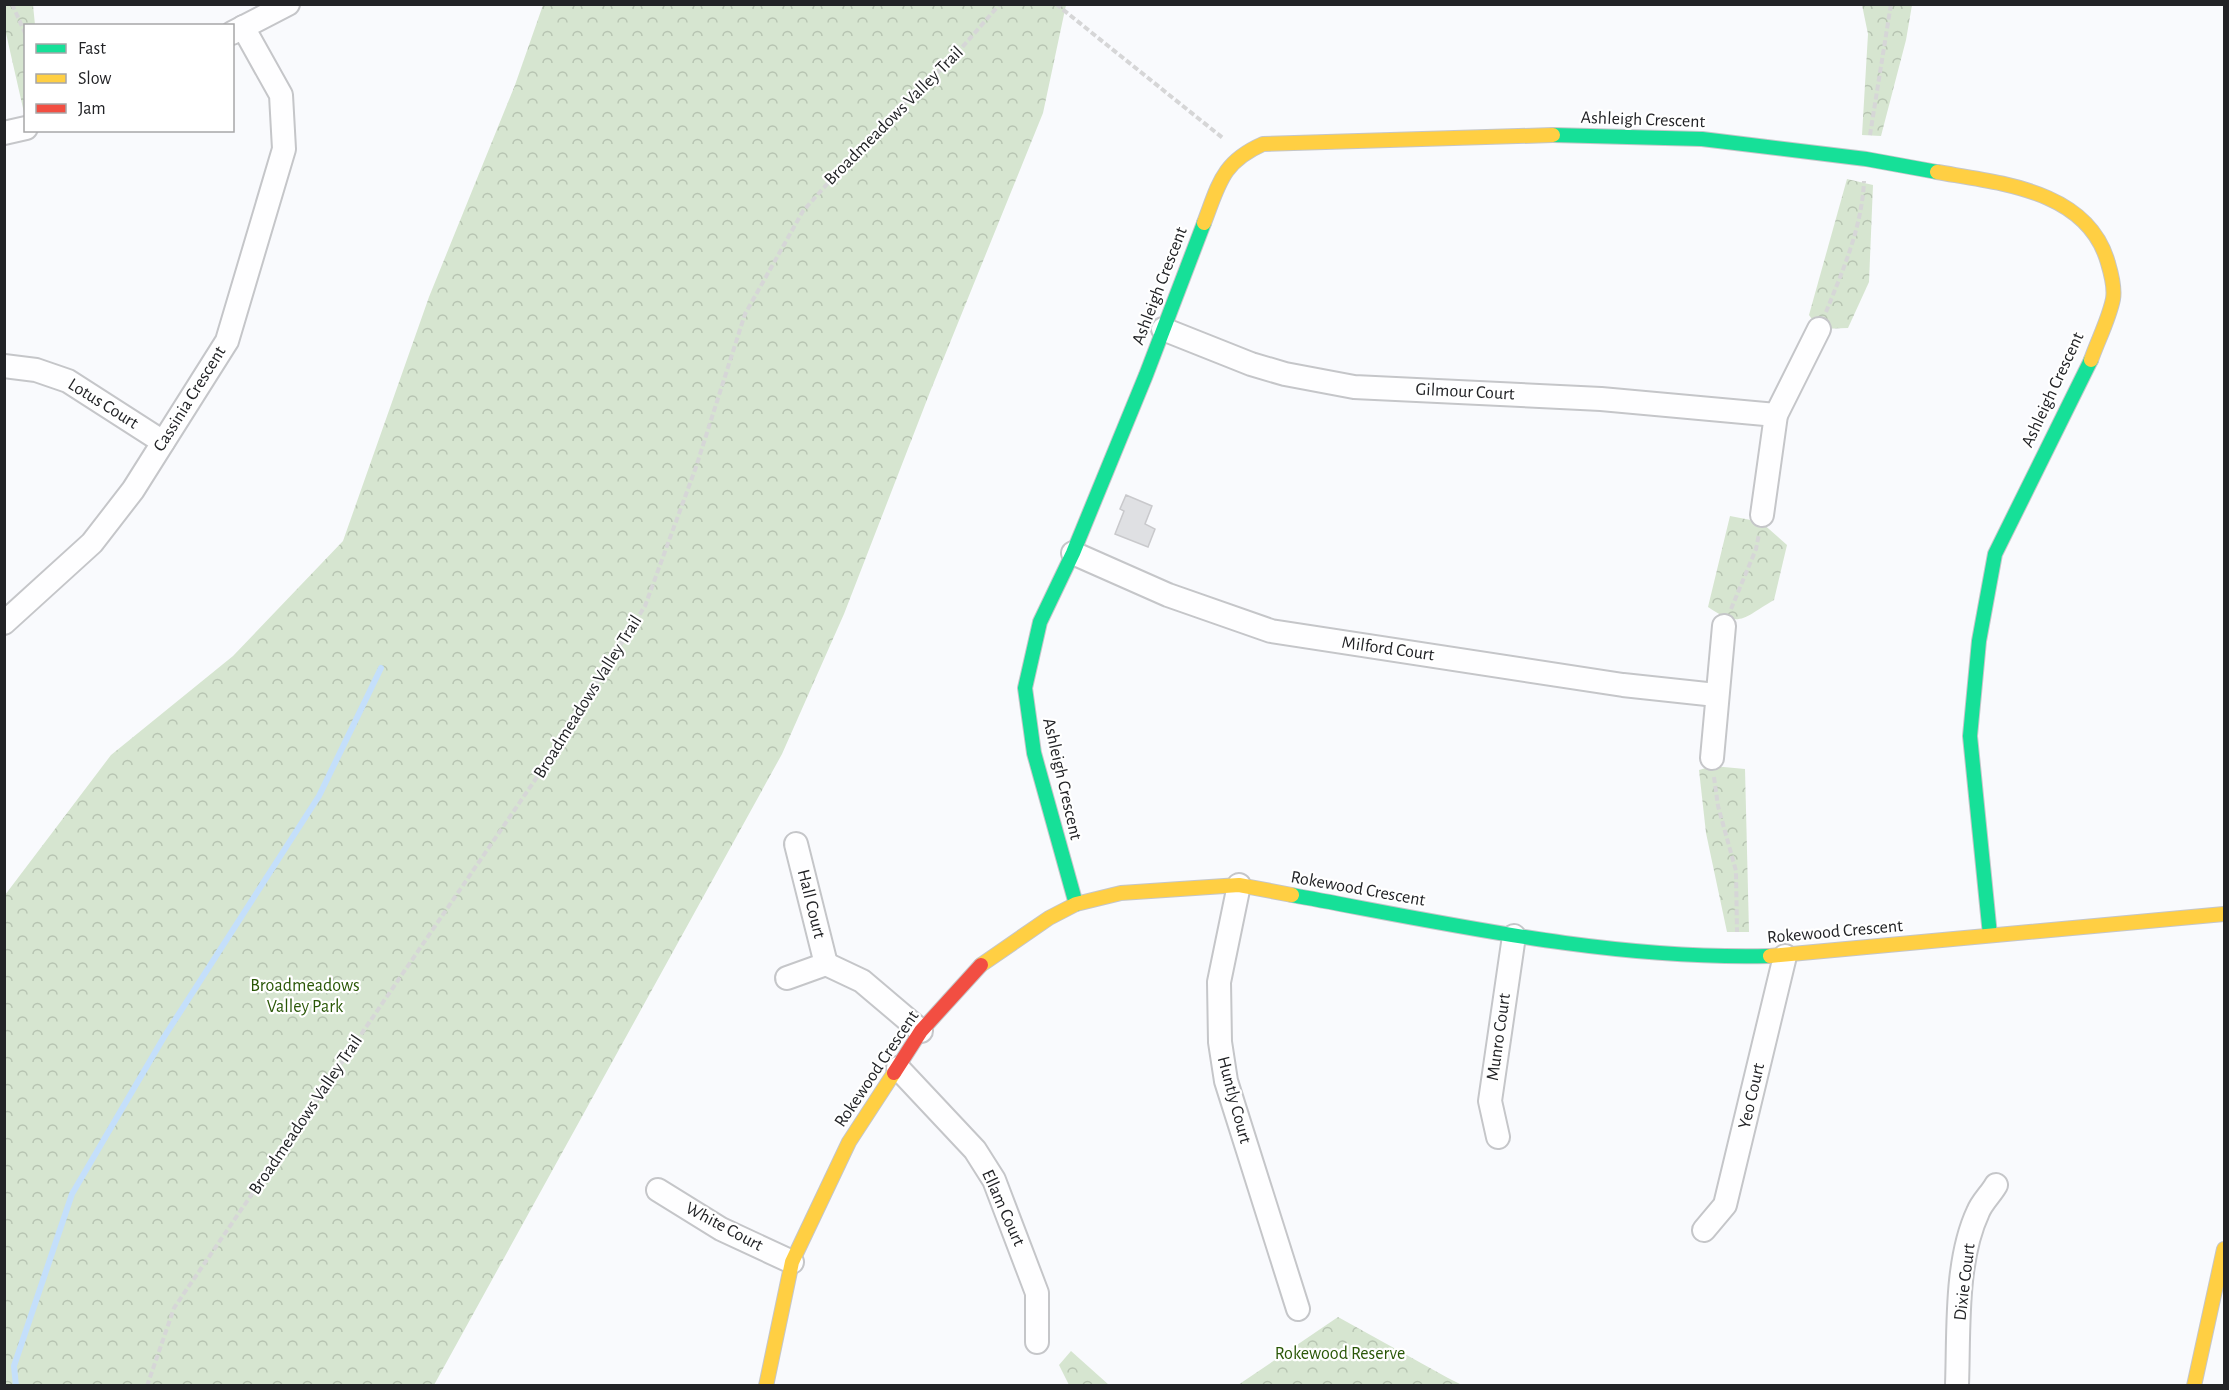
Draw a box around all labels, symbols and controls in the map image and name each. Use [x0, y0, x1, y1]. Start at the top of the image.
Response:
legend [24, 24, 234, 132]
text: Fast [78, 40, 106, 58]
street label: Broadmeadows Valley Trail [821, 43, 967, 189]
text: Slow [78, 70, 111, 88]
text: Jam [78, 100, 106, 118]
street label: Ashleigh Crescent [1580, 109, 1706, 131]
street label: Ashleigh Crescent [1129, 224, 1191, 347]
street label: Ashleigh Crescent [2019, 329, 2088, 450]
street label: Cassinia Crescent [150, 343, 230, 455]
street label: Lotus Court [65, 375, 141, 433]
street label: Gilmour Court [1415, 380, 1515, 404]
street label: Broadmeadows Valley Trail [531, 612, 645, 782]
street label: Milford Court [1341, 634, 1436, 664]
street label: Ashleigh Crescent [1039, 716, 1085, 842]
street label: Hall Court [794, 868, 828, 941]
street label: Rokewood Crescent [1289, 868, 1427, 910]
street label: Rokewood Crescent [1766, 917, 1904, 947]
park label: Broadmeadows Valley Park [250, 977, 360, 1016]
street label: Munro Court [1484, 992, 1514, 1082]
street label: Rokewood Crescent [831, 1007, 923, 1131]
street label: Broadmeadows Valley Trail [246, 1032, 366, 1198]
street label: Huntly Court [1214, 1054, 1254, 1146]
street label: Yeo Court [1736, 1061, 1768, 1131]
street label: Ellam Court [978, 1167, 1028, 1249]
street label: White Court [682, 1199, 766, 1255]
street label: Dixie Court [1951, 1242, 1979, 1322]
park label: Rokewood Reserve [1275, 1345, 1405, 1363]

